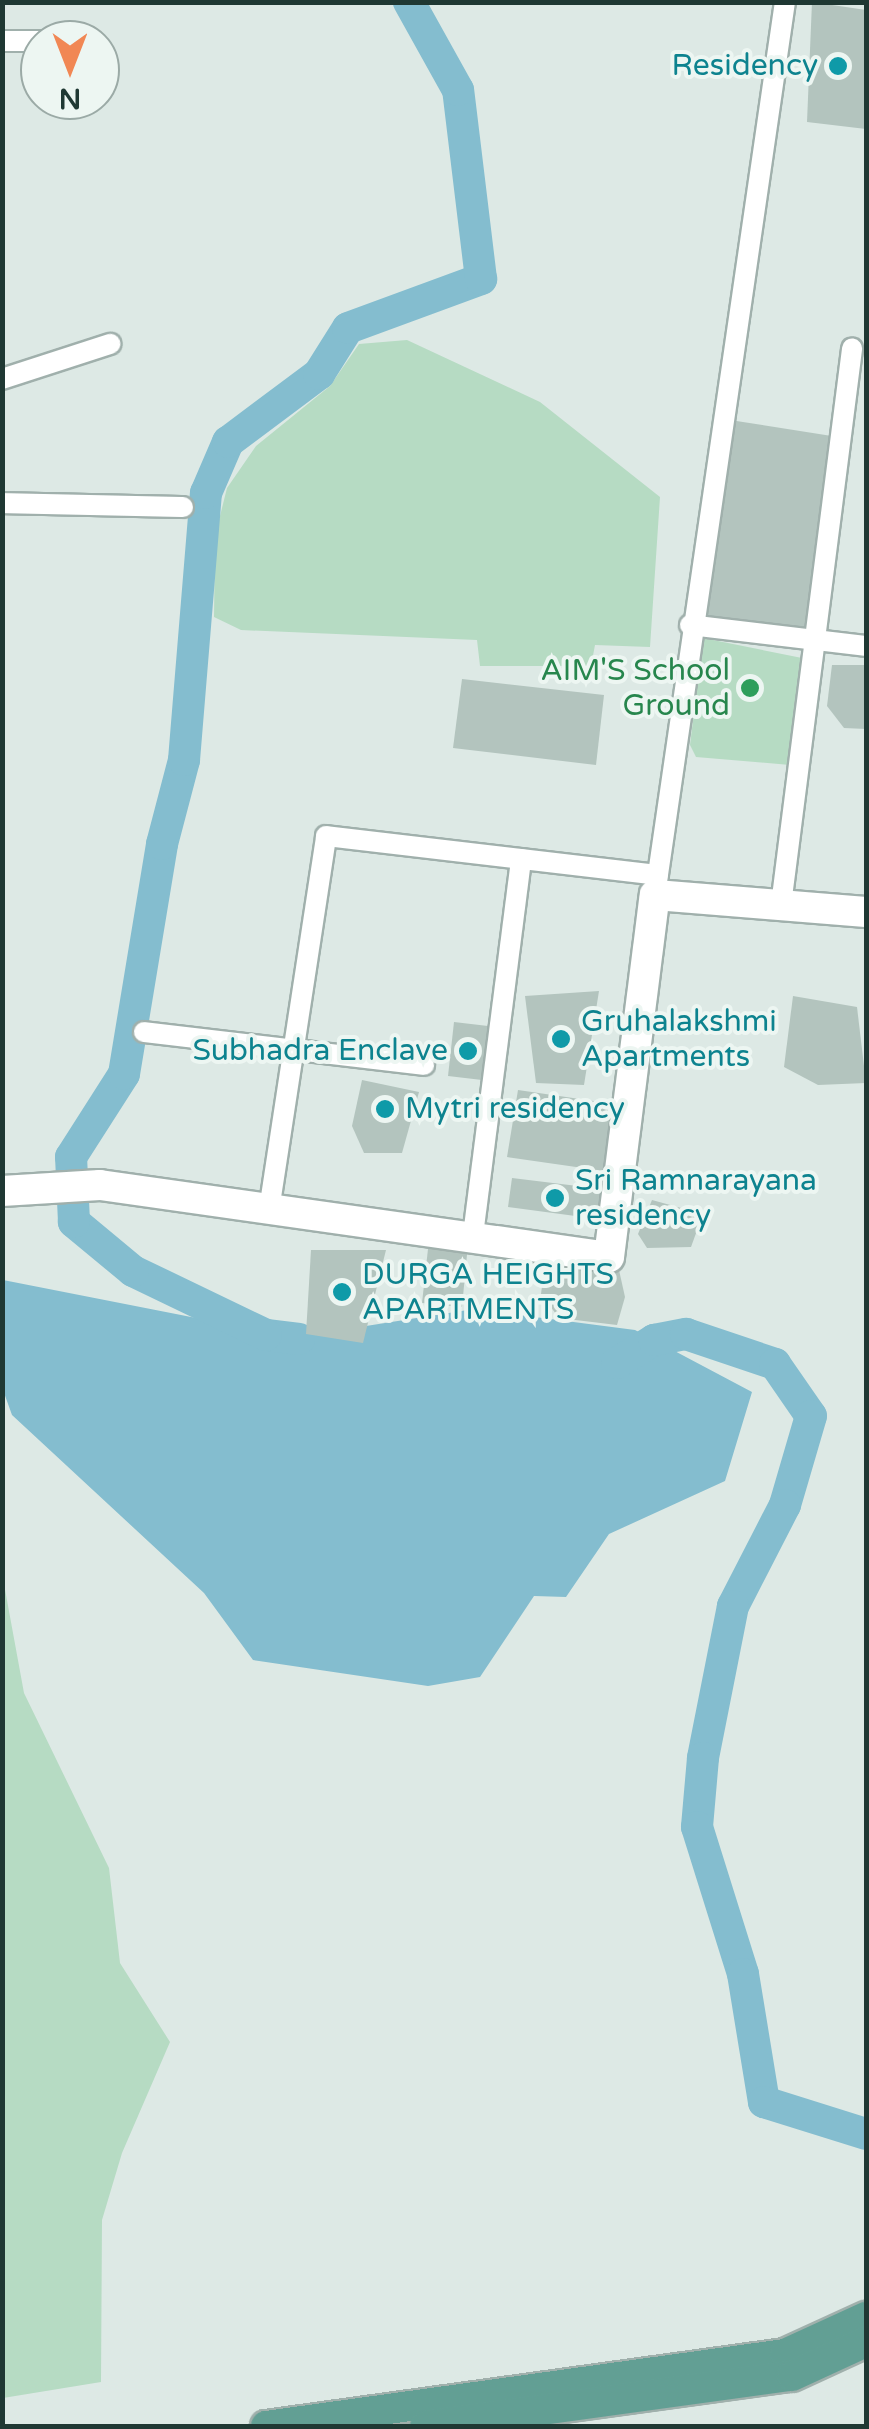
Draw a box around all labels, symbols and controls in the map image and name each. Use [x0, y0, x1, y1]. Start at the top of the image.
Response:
north arrow [20, 20, 120, 120]
place label: Residency [672, 48, 818, 84]
marker: Residency [827, 55, 849, 77]
text: N [59, 81, 81, 115]
place label: AIM'S School Ground [540, 653, 730, 724]
marker: AIM'S School Ground [739, 677, 761, 699]
place label: Gruhalakshmi Apartments [581, 1004, 777, 1074]
marker: Gruhalakshmi Apartments [550, 1028, 572, 1050]
place label: Subhadra Enclave [192, 1033, 448, 1069]
marker: Subhadra Enclave [457, 1040, 479, 1062]
place label: Mytri residency [405, 1091, 625, 1127]
marker: Mytri residency [374, 1098, 396, 1120]
place label: Sri Ramnarayana residency [575, 1163, 817, 1234]
marker: Sri Ramnarayana residency [544, 1187, 566, 1209]
place label: DURGA HEIGHTS APARTMENTS [362, 1257, 614, 1328]
marker: DURGA HEIGHTS APARTMENTS [331, 1281, 353, 1303]

